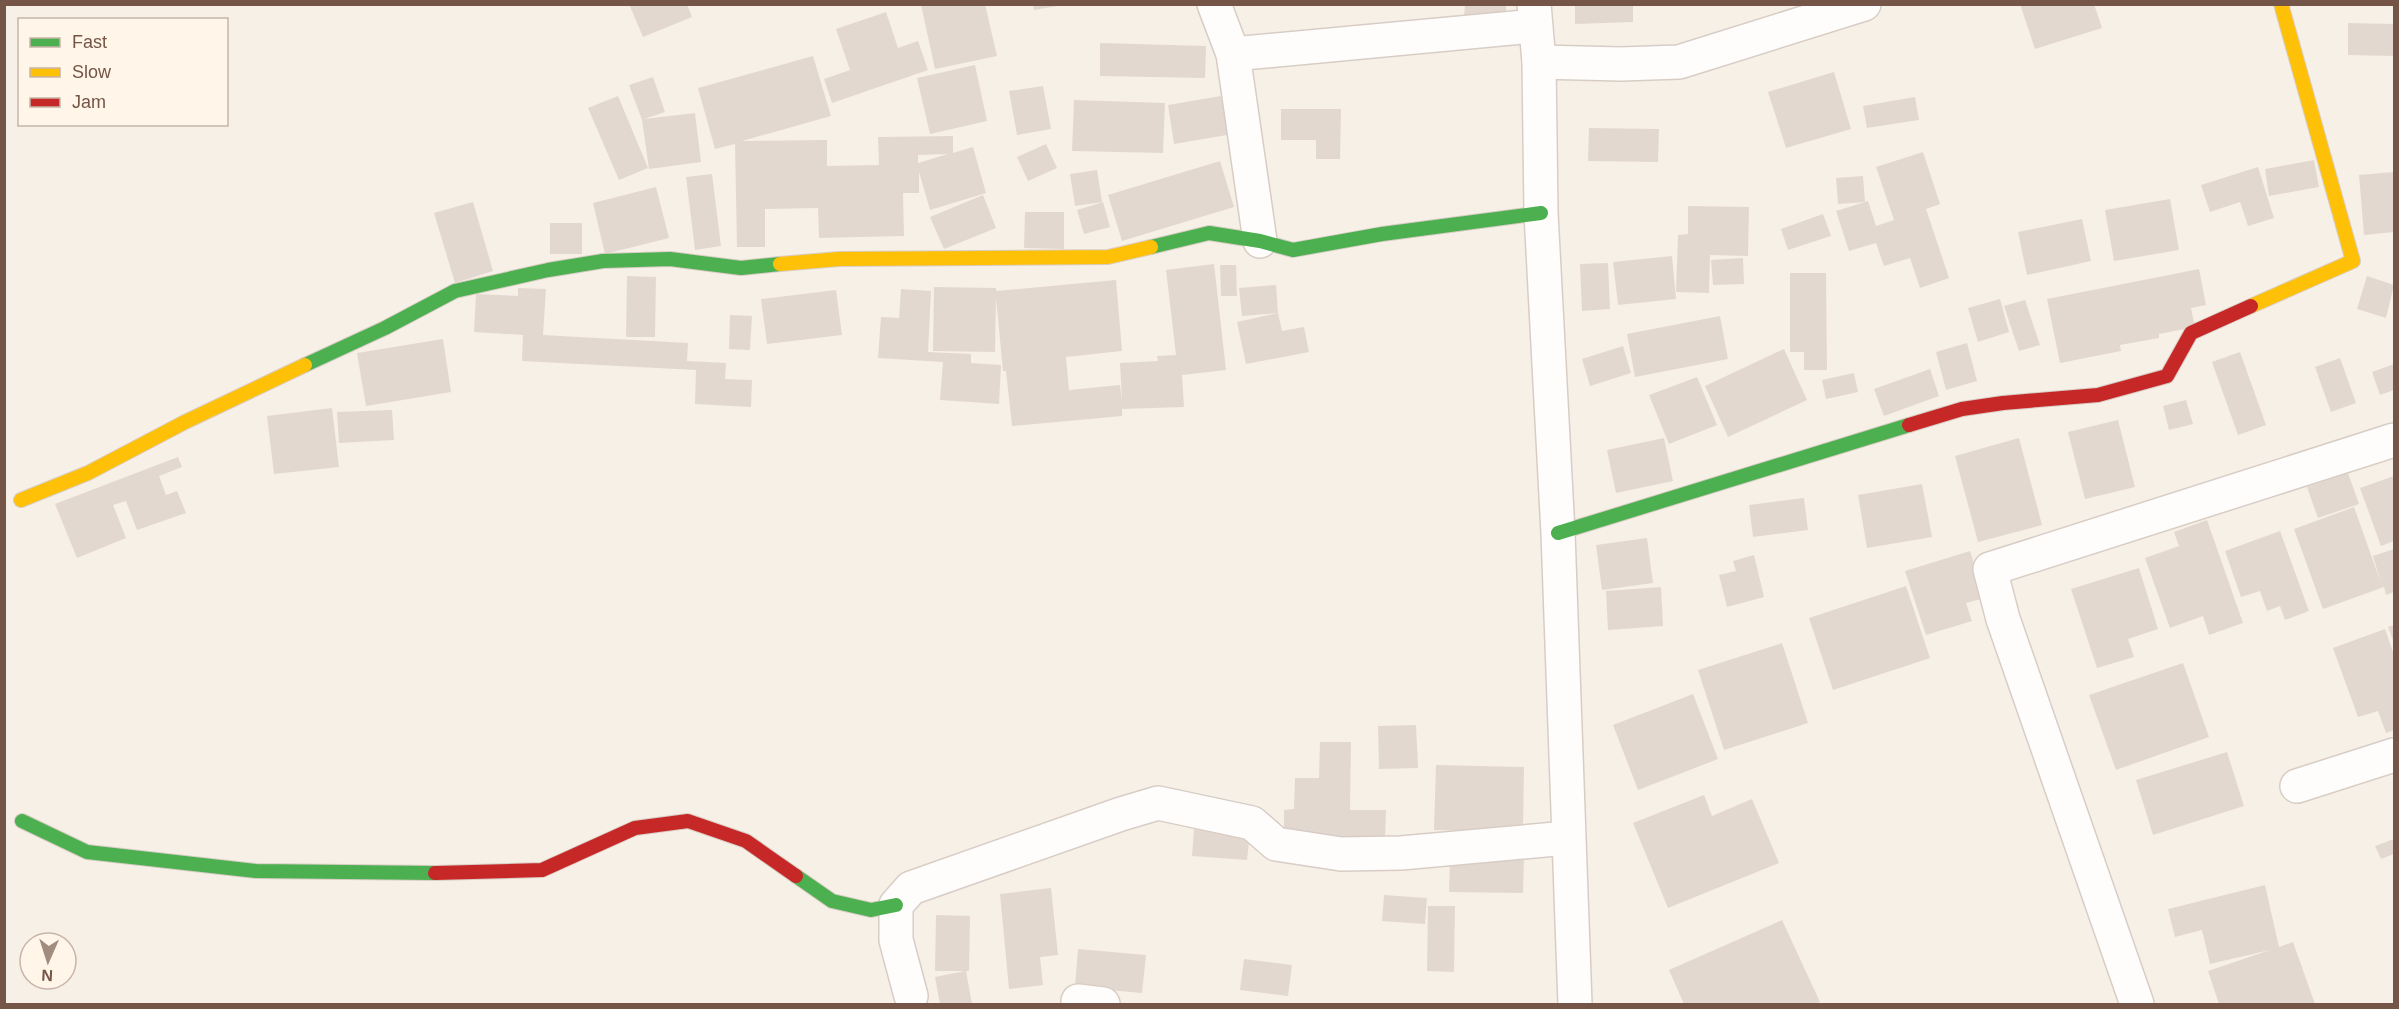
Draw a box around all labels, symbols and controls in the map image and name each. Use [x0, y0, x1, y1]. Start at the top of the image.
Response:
legend [18, 18, 228, 126]
text: Fast [72, 32, 107, 52]
text: Slow [72, 62, 112, 82]
text: Jam [72, 92, 106, 112]
north arrow [18, 931, 78, 991]
text: N [41, 967, 53, 984]

